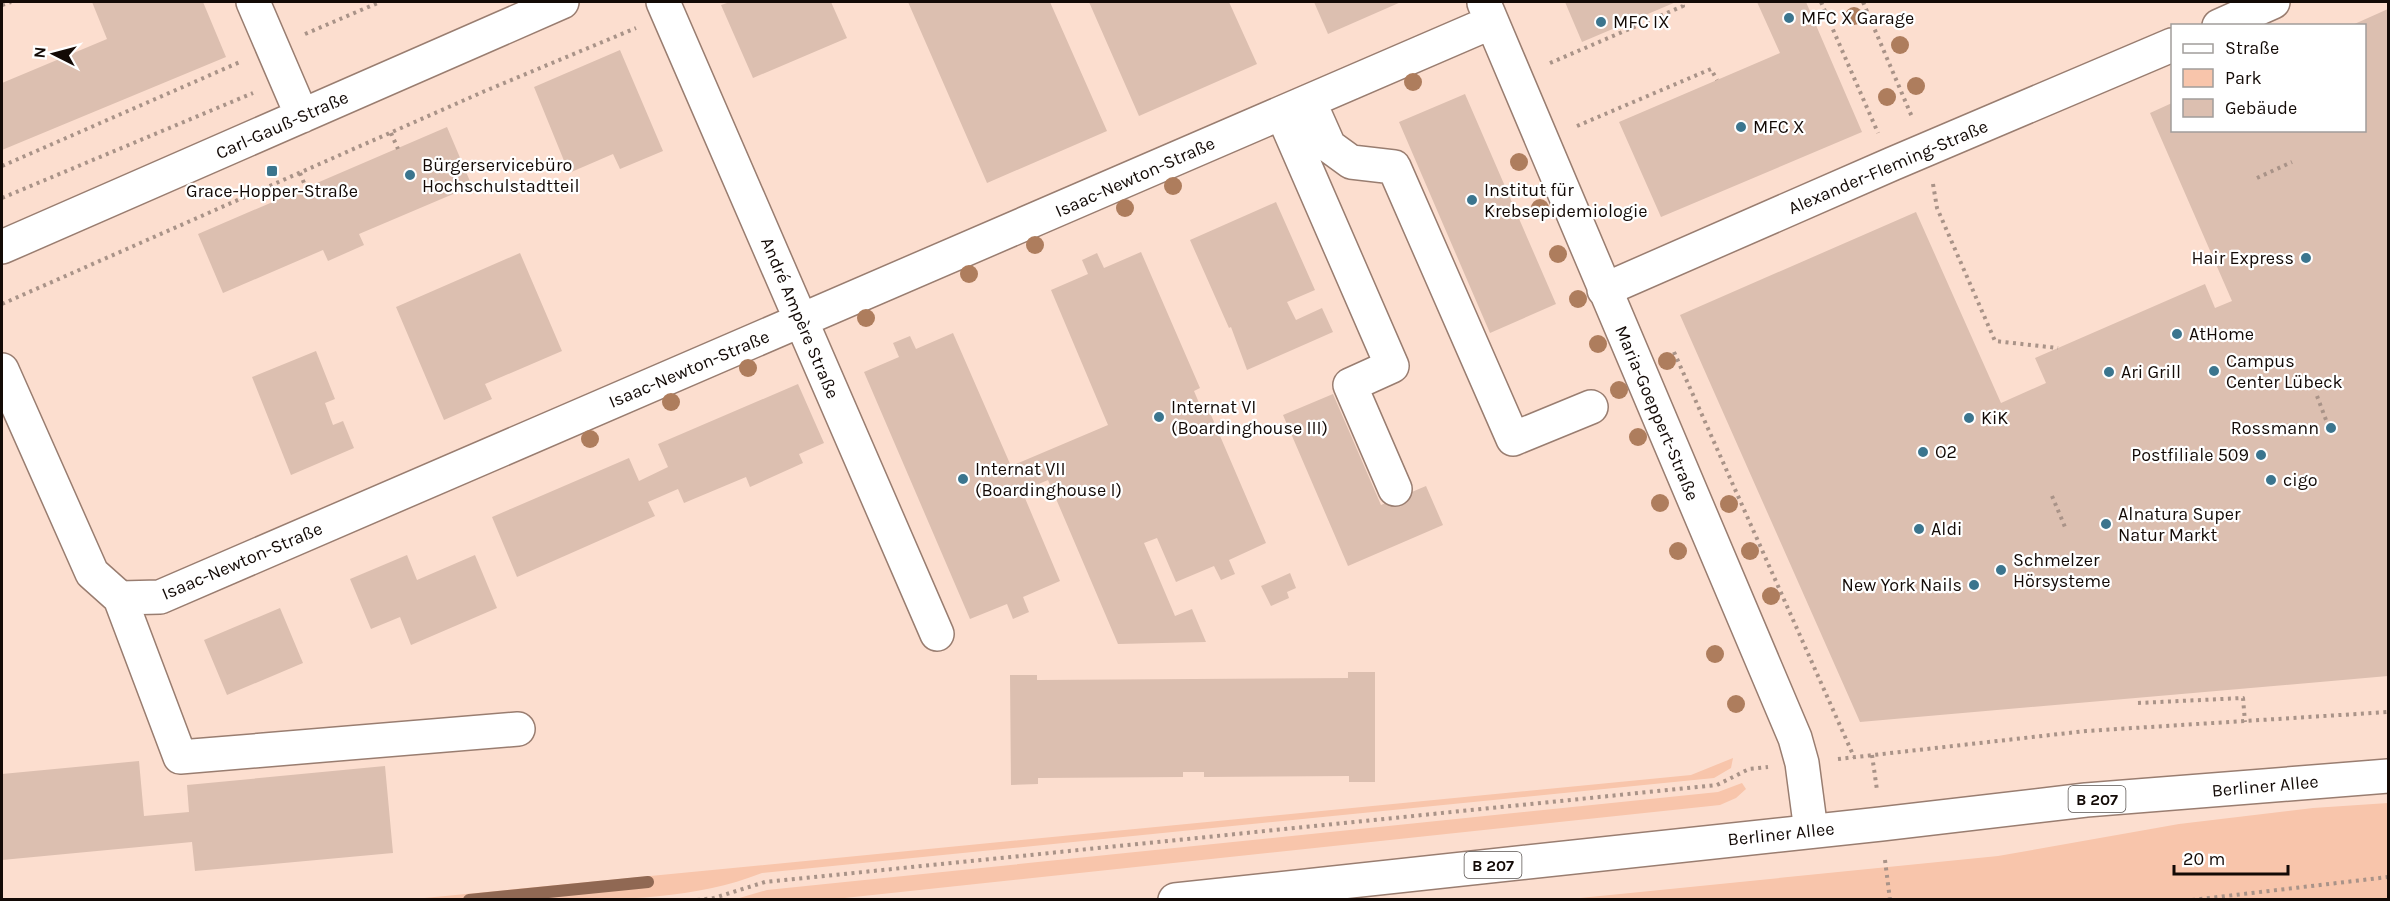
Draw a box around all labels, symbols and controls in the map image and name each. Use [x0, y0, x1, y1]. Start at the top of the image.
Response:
place label: MFC X Garage [1801, 7, 1914, 29]
place label: MFC IX [1613, 11, 1670, 33]
marker: MFC X Garage [1782, 11, 1796, 25]
marker: MFC IX [1594, 15, 1608, 29]
north arrow [24, 24, 84, 84]
legend [2171, 24, 2366, 132]
text: Straße [2225, 37, 2279, 59]
text: N [30, 46, 50, 59]
text: Park [2225, 67, 2262, 89]
street label: Carl-Gauß-Straße [212, 86, 352, 164]
text: Gebäude [2225, 97, 2297, 119]
street label: Alexander-Fleming-Straße [1785, 115, 1991, 219]
place label: MFC X [1753, 116, 1805, 138]
marker: MFC X [1734, 120, 1748, 134]
street label: Isaac-Newton-Straße [1052, 132, 1218, 222]
place label: Bürgerservicebüro Hochschulstadtteil [422, 154, 580, 197]
marker: Grace-Hopper-Straße [265, 164, 279, 178]
marker: Bürgerservicebüro Hochschulstadtteil [403, 168, 417, 182]
place label: Institut für Krebsepidemiologie [1484, 179, 1648, 222]
place label: Grace-Hopper-Straße [186, 180, 358, 202]
marker: Institut für Krebsepidemiologie [1465, 193, 1479, 207]
street label: André Ampère Straße [756, 234, 844, 402]
place label: Hair Express [2191, 247, 2294, 269]
marker: Hair Express [2299, 251, 2313, 265]
street label: Maria-Goeppert-Straße [1610, 322, 1704, 504]
place label: AtHome [2189, 323, 2254, 345]
street label: Isaac-Newton-Straße [605, 325, 773, 413]
marker: AtHome [2170, 327, 2184, 341]
place label: Campus Center Lübeck [2226, 350, 2343, 393]
place label: Ari Grill [2121, 361, 2181, 383]
marker: Campus Center Lübeck [2207, 364, 2221, 378]
marker: Ari Grill [2102, 365, 2116, 379]
place label: Internat VI (Boardinghouse III) [1171, 396, 1328, 439]
place label: KiK [1981, 407, 2008, 429]
marker: Internat VI (Boardinghouse III) [1152, 410, 1166, 424]
marker: KiK [1962, 411, 1976, 425]
place label: Rossmann [2231, 417, 2319, 439]
marker: Rossmann [2324, 421, 2338, 435]
place label: O2 [1935, 441, 1957, 463]
place label: Postfiliale 509 [2131, 444, 2249, 466]
marker: O2 [1916, 445, 1930, 459]
marker: Postfiliale 509 [2254, 448, 2268, 462]
place label: Internat VII (Boardinghouse I) [975, 458, 1122, 501]
place label: cigo [2283, 469, 2318, 491]
marker: Internat VII (Boardinghouse I) [956, 472, 970, 486]
marker: cigo [2264, 473, 2278, 487]
place label: Alnatura Super Natur Markt [2118, 503, 2241, 546]
street label: Isaac-Newton-Straße [158, 517, 326, 605]
marker: Alnatura Super Natur Markt [2099, 517, 2113, 531]
place label: Aldi [1931, 518, 1962, 540]
marker: Aldi [1912, 522, 1926, 536]
place label: Schmelzer Hörsysteme [2013, 549, 2110, 592]
marker: Schmelzer Hörsysteme [1994, 563, 2008, 577]
place label: New York Nails [1842, 574, 1962, 596]
marker: New York Nails [1967, 578, 1981, 592]
street label: Berliner Allee [2211, 770, 2319, 802]
road number: B 207 [2068, 786, 2126, 812]
street label: Berliner Allee [1727, 817, 1835, 851]
scale bar [2174, 838, 2288, 876]
text: 20 m [2183, 848, 2225, 870]
road number: B 207 [1464, 852, 1522, 878]

